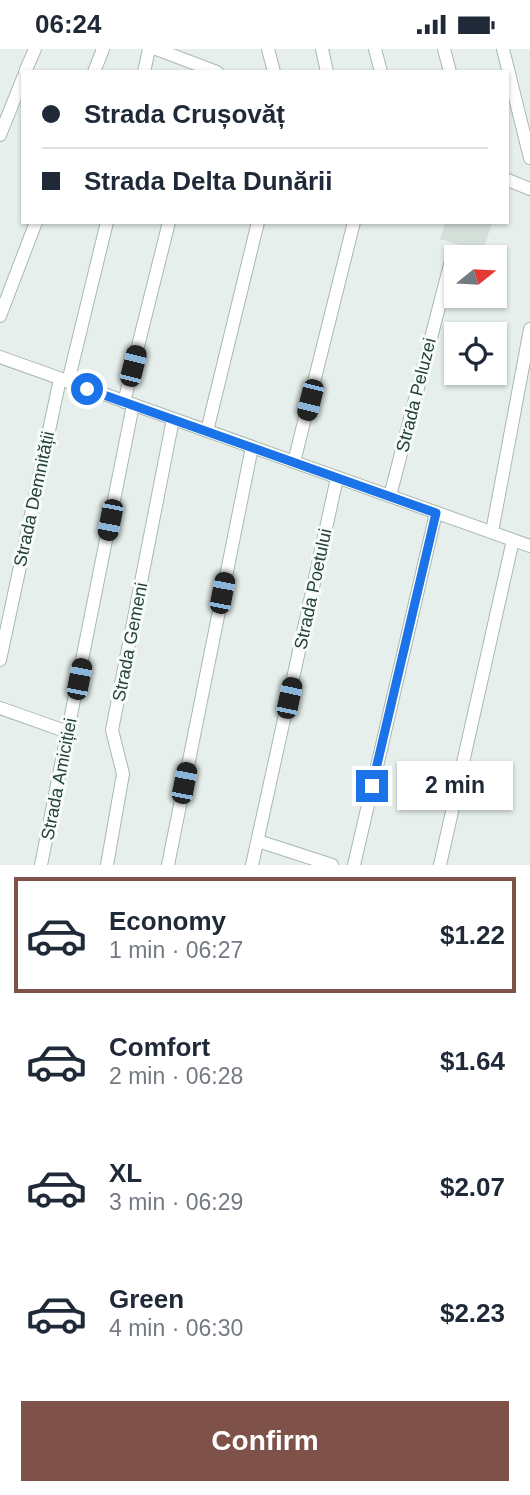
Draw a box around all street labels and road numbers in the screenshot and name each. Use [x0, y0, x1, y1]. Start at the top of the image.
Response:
street label: Strada Peluzei [392, 336, 440, 454]
street label: Strada Demnității [10, 429, 58, 569]
street label: Strada Poetului [290, 527, 336, 651]
street label: Strada Gemeni [109, 581, 151, 703]
street label: Strada Amiciției [37, 716, 81, 842]

